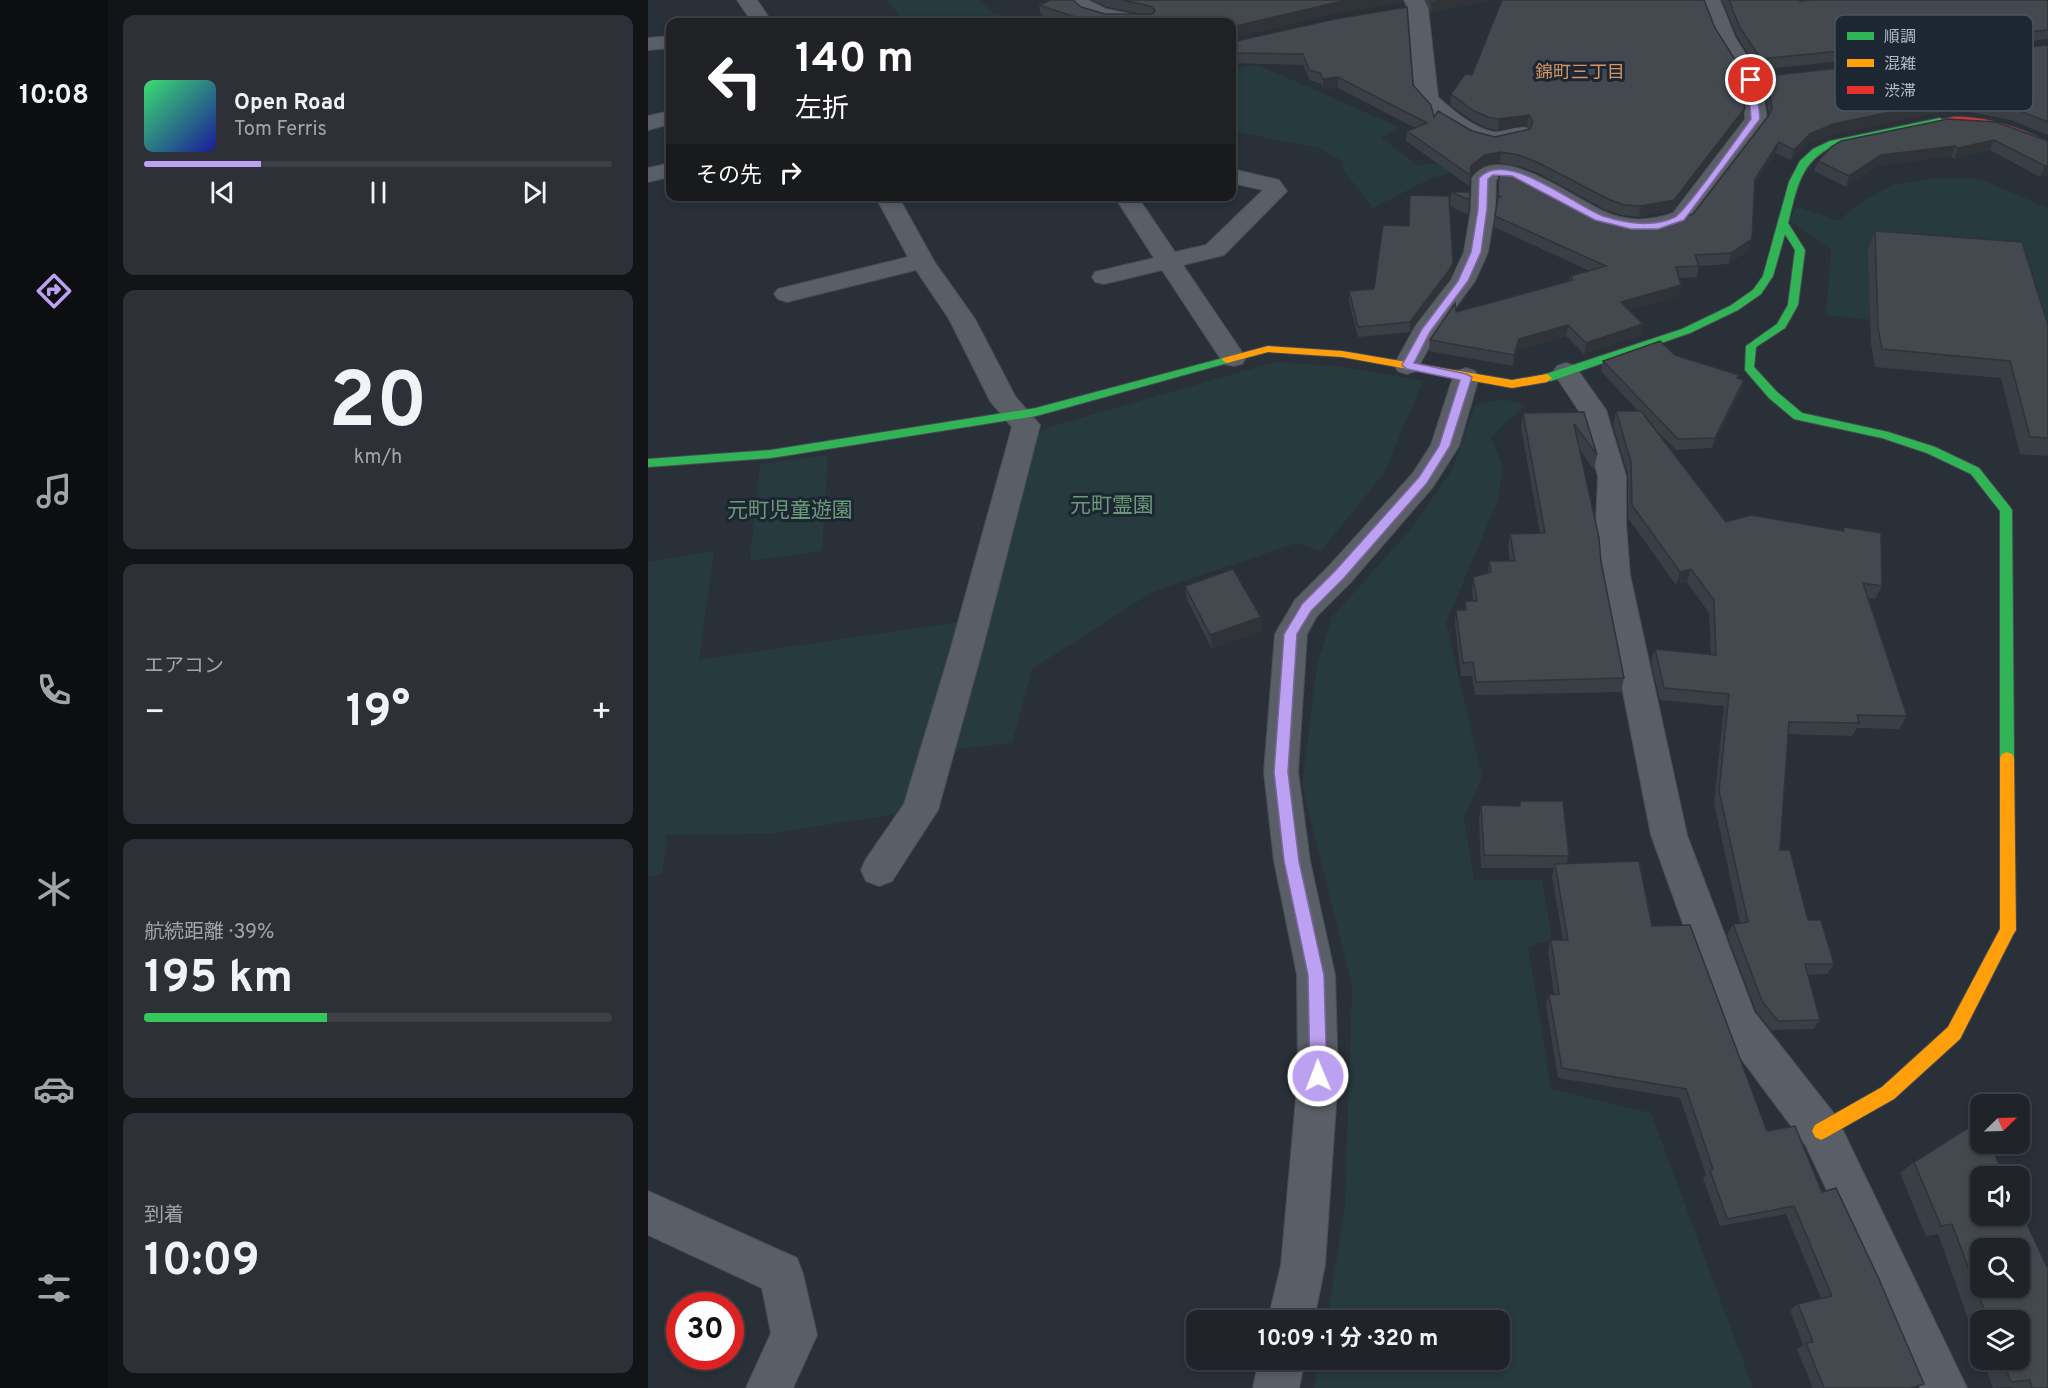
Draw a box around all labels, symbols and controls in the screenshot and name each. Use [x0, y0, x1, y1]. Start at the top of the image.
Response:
legend [1835, 15, 2033, 111]
text: 順調 [1884, 28, 1916, 48]
text: 140 m [795, 34, 914, 87]
icon: left [696, 42, 774, 120]
pin [1725, 54, 1776, 105]
text: 混雑 [1884, 55, 1916, 75]
district label: 錦町三丁目 [1535, 62, 1625, 85]
icon: arrive [1734, 63, 1767, 96]
text: 10:08 [19, 79, 89, 113]
text: 渋滞 [1884, 82, 1916, 102]
text: Open Road [234, 90, 346, 117]
text: 左折 [795, 93, 849, 127]
text: Tom Ferris [234, 117, 327, 143]
icon: right [774, 156, 807, 189]
text: その先 [696, 163, 762, 190]
icon: previous [206, 176, 239, 209]
icon: pause [362, 176, 395, 209]
icon: next [518, 176, 551, 209]
icon: directions [33, 270, 75, 312]
text: 20 [329, 356, 427, 455]
text: km/h [354, 445, 402, 471]
icon: music [33, 470, 75, 512]
park label: 元町霊園 [1070, 493, 1154, 520]
park label: 元町児童遊園 [727, 498, 853, 525]
text: エアコン [144, 654, 224, 680]
icon: phone [33, 669, 75, 711]
text: 19° [346, 685, 410, 742]
text: − [144, 693, 165, 735]
text: + [591, 693, 612, 735]
icon: climate [33, 868, 75, 910]
text: 航続距離 · 39% [144, 920, 274, 946]
text: 195 km [144, 951, 293, 1008]
position arrow [1286, 1044, 1350, 1108]
icon: car [33, 1068, 75, 1110]
north arrow [1970, 1094, 2030, 1154]
map controls [1970, 1094, 2030, 1370]
button: sound [1970, 1166, 2030, 1226]
text: 到着 [144, 1203, 184, 1229]
text: 10:09 [144, 1234, 260, 1291]
button: search [1970, 1238, 2030, 1298]
icon: filters [33, 1267, 75, 1309]
speed limit sign: 30 [666, 1292, 744, 1370]
button: layers [1970, 1310, 2030, 1370]
text: 10:09 · 1 分 · 320 m [1258, 1326, 1438, 1353]

